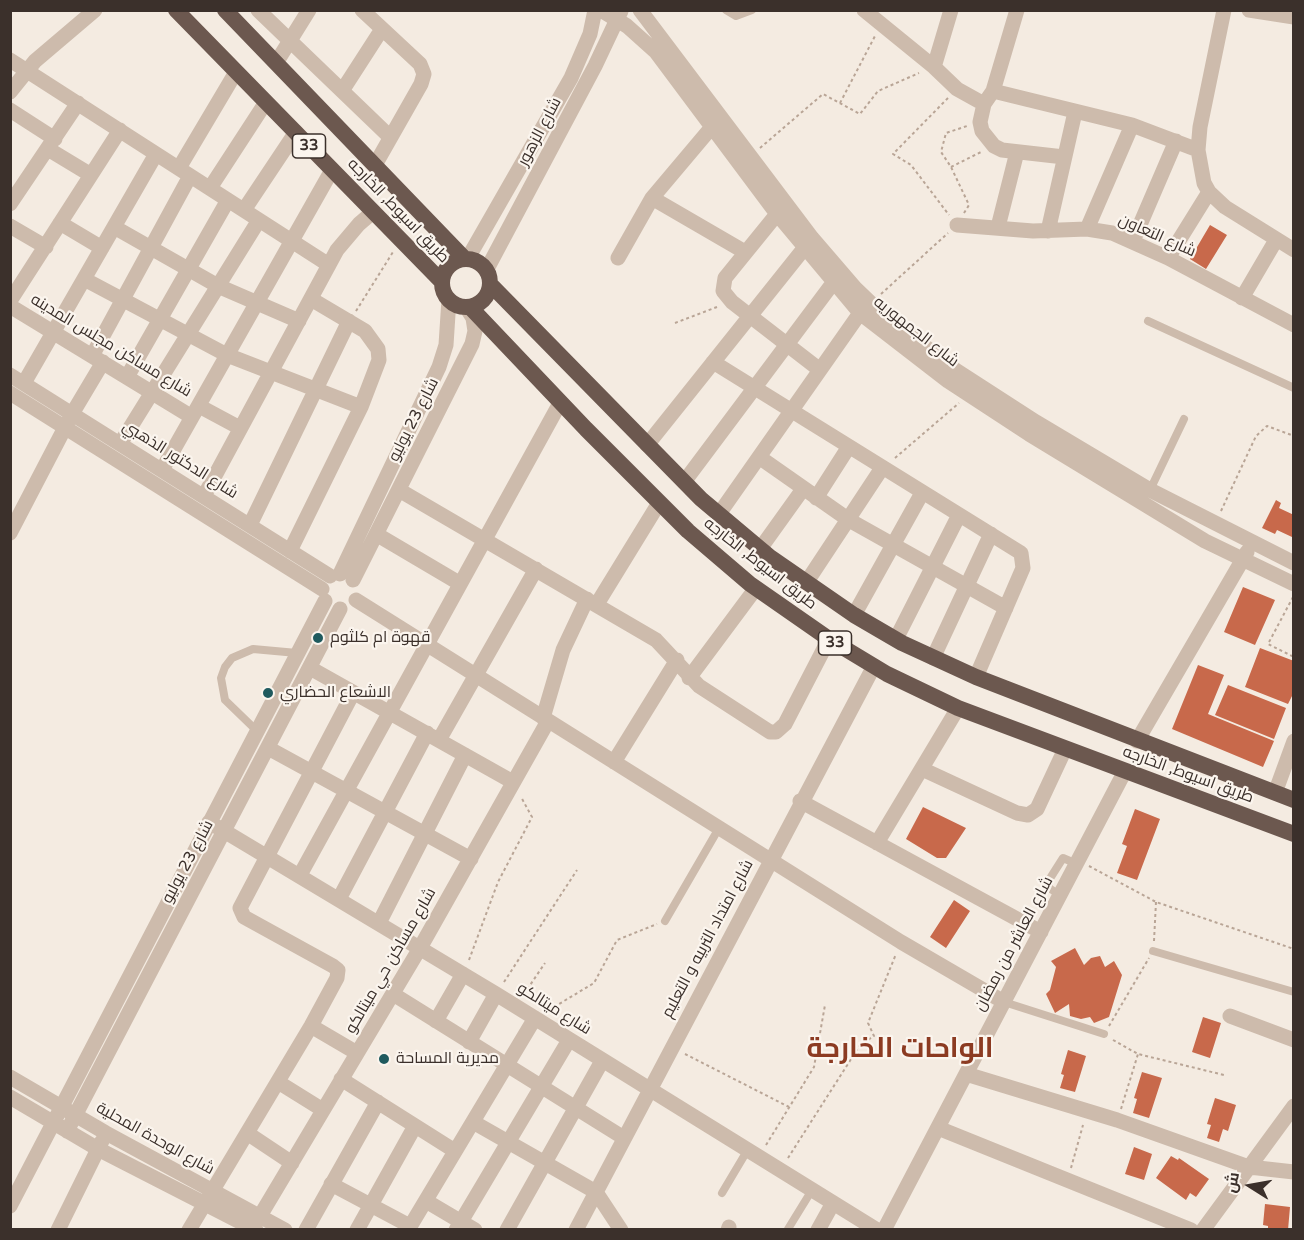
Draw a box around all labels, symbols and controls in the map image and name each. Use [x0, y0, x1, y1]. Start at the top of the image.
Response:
street label: شارع الزهور [514, 94, 566, 170]
road number: 33 [292, 134, 326, 158]
street label: طريق اسيوط, الخارجه [343, 155, 453, 267]
street label: شارع التعاون [1115, 210, 1199, 262]
street label: شارع مساكن مجلس المدينه [27, 290, 195, 402]
street label: شارع الجمهوريه [869, 293, 963, 371]
street label: شارع 23 يوليو [385, 375, 443, 465]
street label: شارع الدكتور الذهبي [119, 417, 241, 503]
street label: طريق اسيوط, الخارجه [700, 514, 820, 614]
place label: قهوة ام كلثوم [330, 628, 430, 648]
marker: قهوة ام كلثوم [311, 631, 325, 645]
road number: 33 [818, 631, 852, 655]
place label: الاشعاع الحضاري [280, 683, 391, 703]
marker: الاشعاع الحضاري [261, 686, 275, 700]
street label: طريق اسيوط, الخارجه [1120, 742, 1256, 808]
street label: شارع 23 يوليو [158, 817, 218, 907]
street label: شارع امتداد التربيه و التعليم [658, 857, 758, 1021]
street label: شارع العاشر من رمضان [970, 873, 1058, 1015]
street label: شارع مساكن حي ميتالكو [341, 885, 441, 1037]
street label: شارع ميتالكو [513, 979, 595, 1039]
district label: الواحات الخارجة [806, 1033, 994, 1067]
place label: مديرية المساحة [396, 1049, 499, 1069]
marker: مديرية المساحة [377, 1052, 391, 1066]
street label: شارع الوحدة المحلية [93, 1099, 217, 1179]
north arrow [1220, 1156, 1280, 1216]
text: ش [1221, 1171, 1244, 1195]

